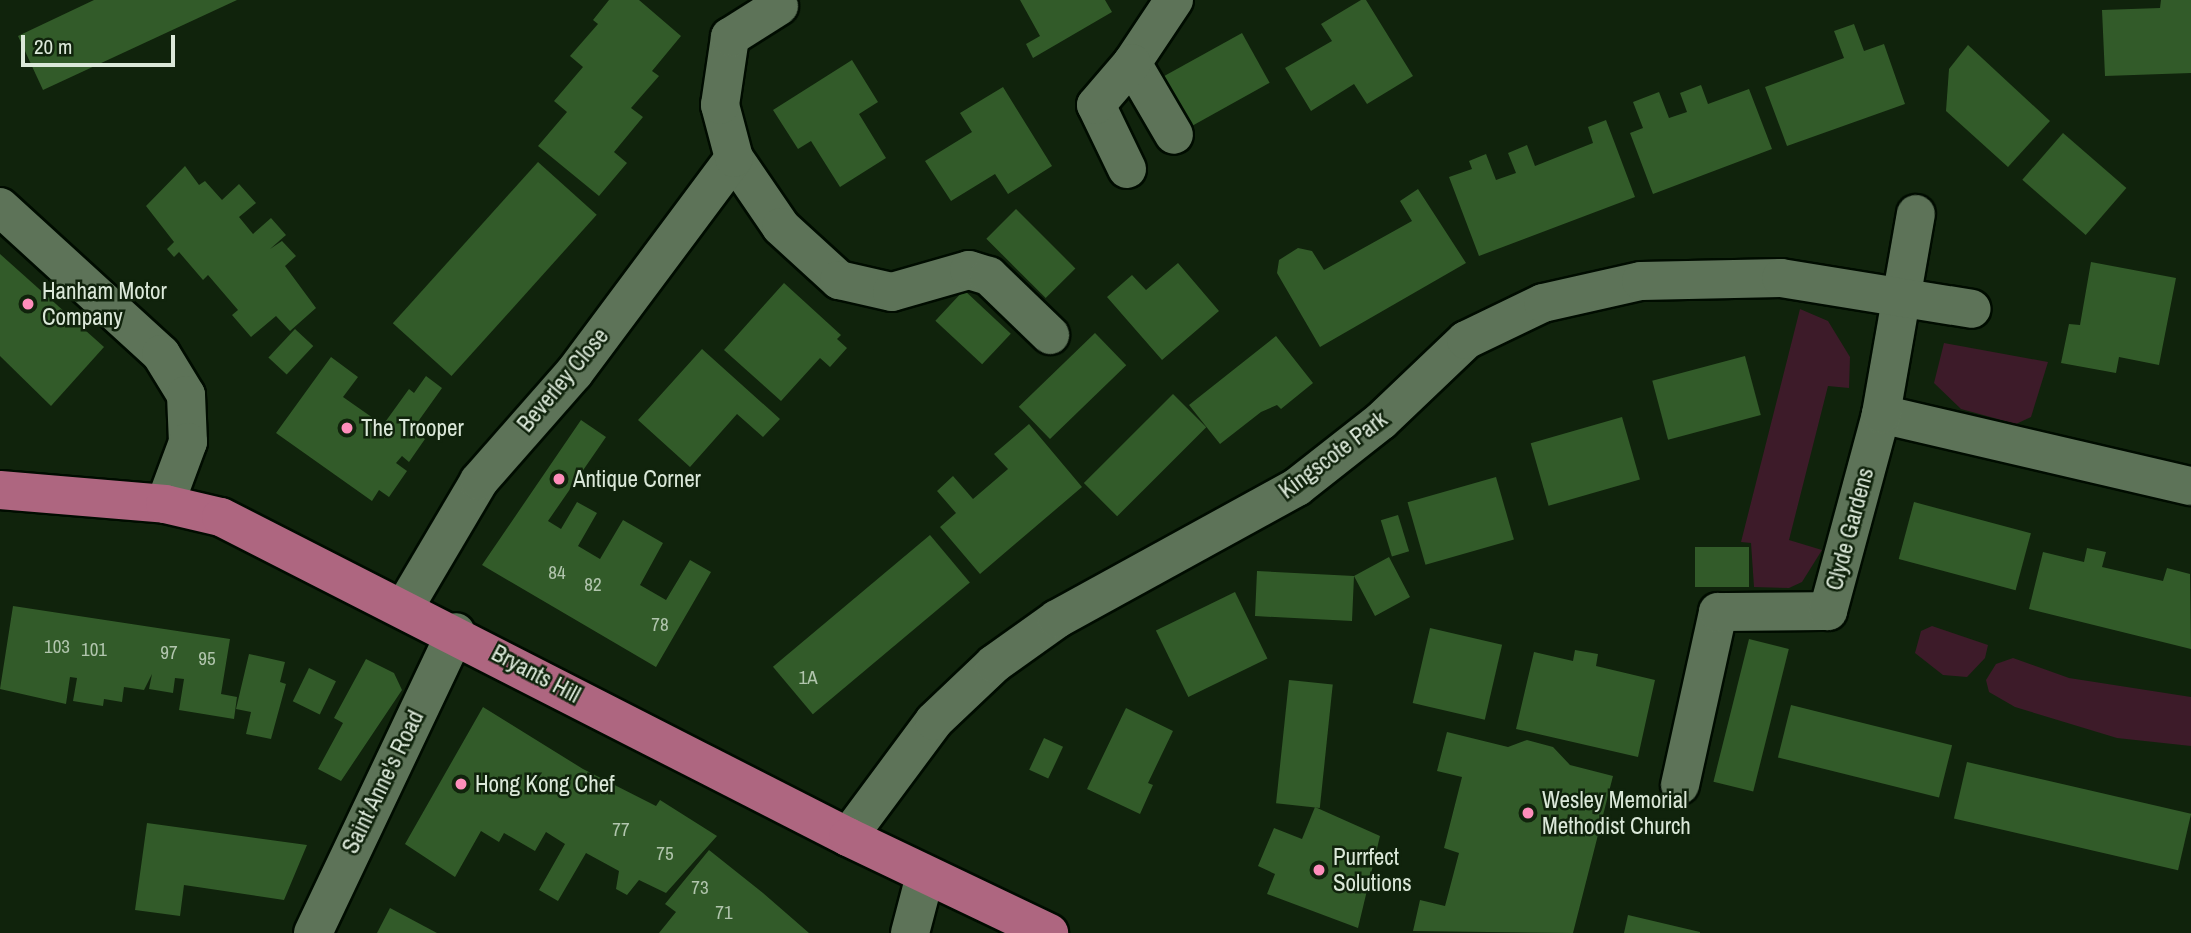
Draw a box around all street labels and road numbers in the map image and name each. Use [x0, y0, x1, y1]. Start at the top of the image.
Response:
street label: Beverley Close [512, 323, 614, 437]
street label: Kingscote Park [1274, 405, 1392, 505]
street label: Clyde Gardens [1820, 465, 1880, 593]
street label: Bryants Hill [487, 639, 585, 709]
street label: Saint Anne's Road [336, 706, 430, 858]

